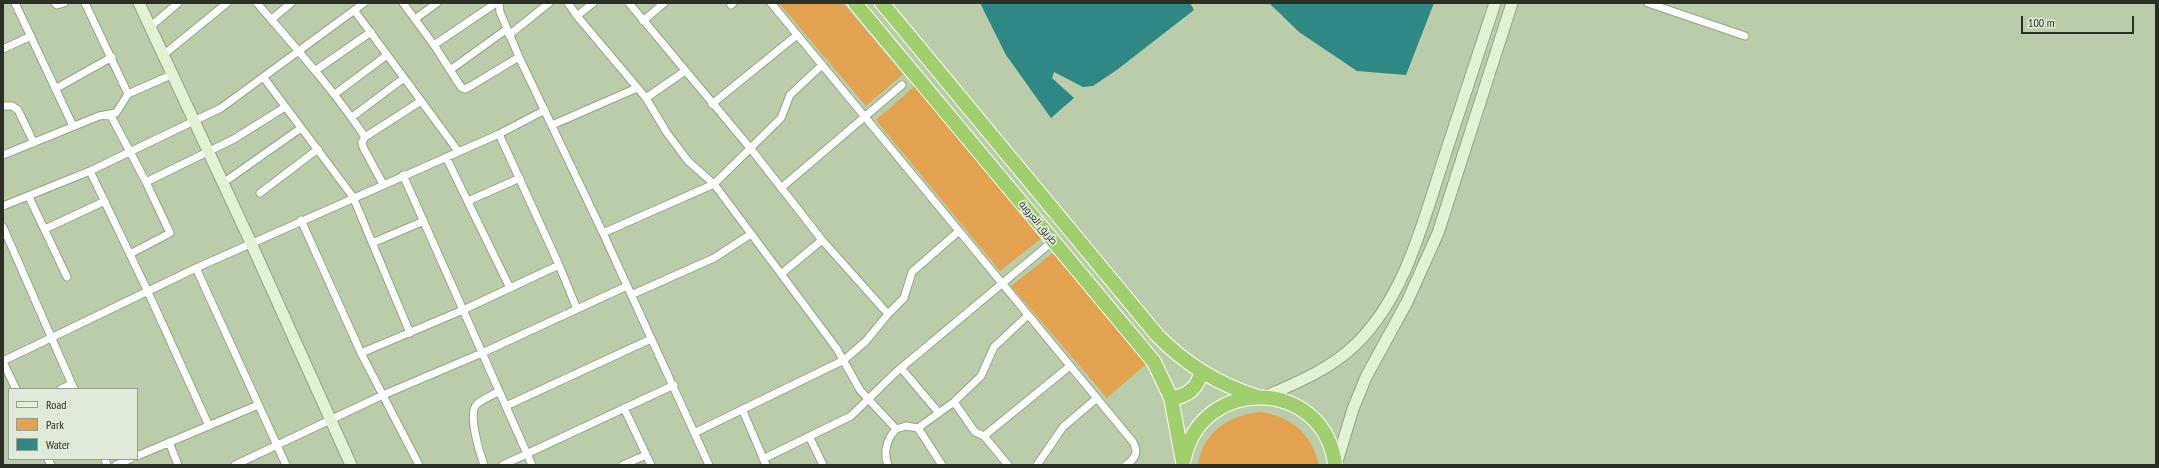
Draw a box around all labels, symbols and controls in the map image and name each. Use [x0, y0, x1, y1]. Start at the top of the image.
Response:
scale bar [2023, 8, 2136, 34]
text: 100 m [2028, 15, 2055, 30]
street label: طريق العروبة [1016, 199, 1060, 247]
legend [8, 388, 138, 460]
text: Road [46, 397, 66, 412]
text: Park [46, 417, 64, 432]
text: Water [46, 437, 70, 452]

